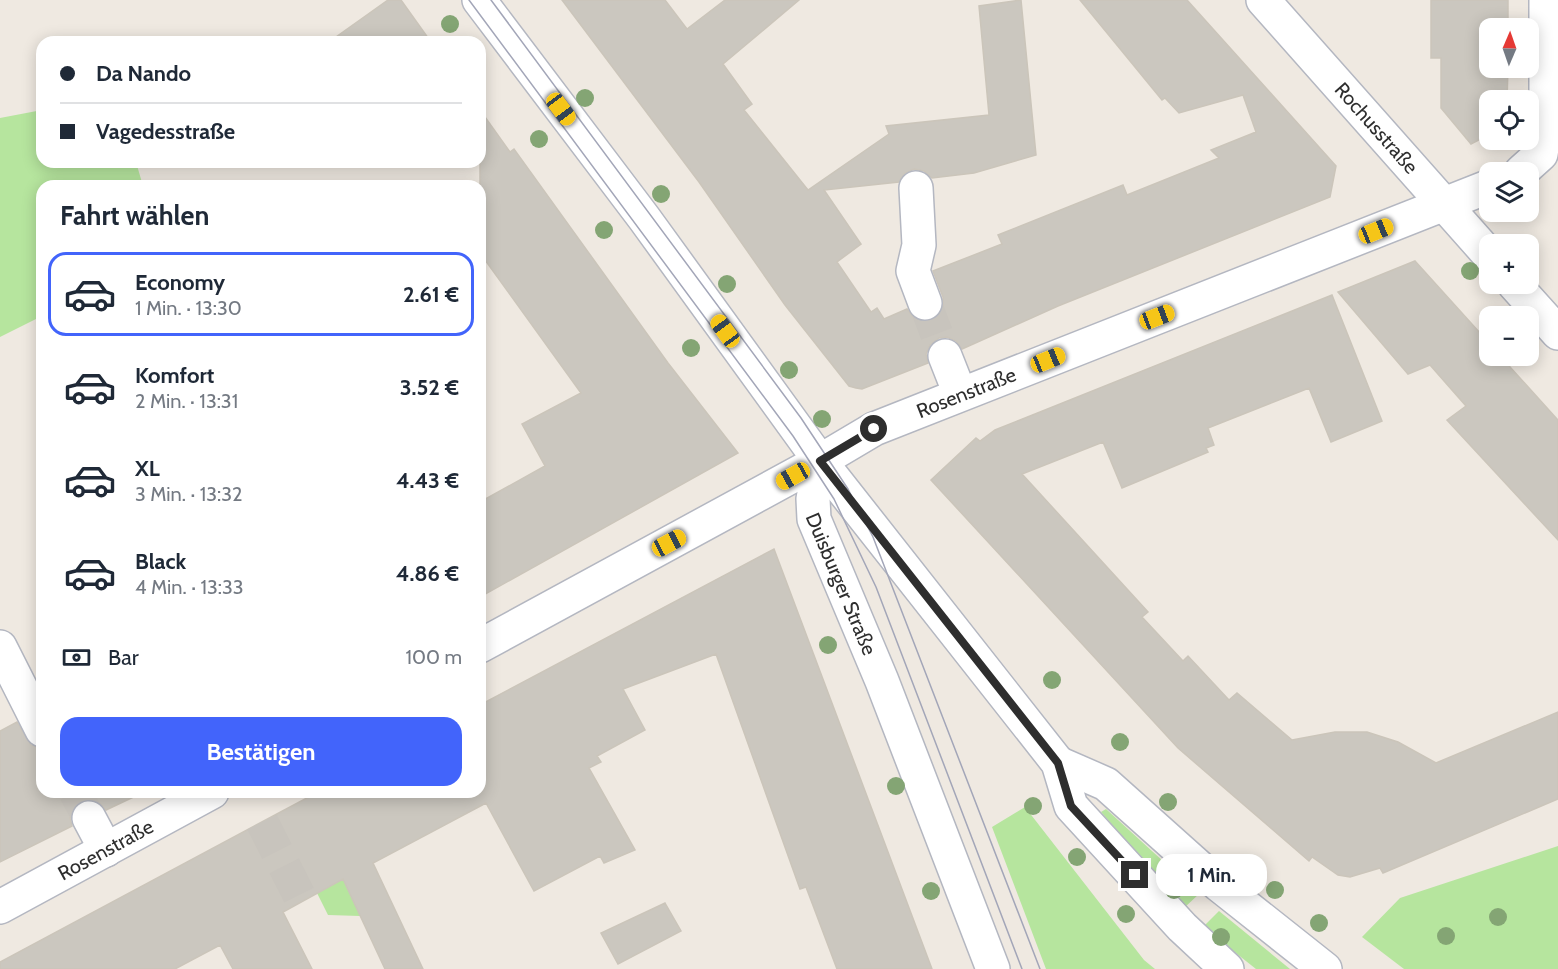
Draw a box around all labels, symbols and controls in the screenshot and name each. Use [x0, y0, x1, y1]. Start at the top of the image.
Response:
north arrow [1479, 18, 1539, 78]
map controls [1479, 18, 1539, 366]
text: Da Nando [96, 60, 191, 87]
street label: Rochusstraße [1330, 77, 1423, 179]
car [543, 89, 579, 129]
button: locate [1479, 90, 1539, 150]
text: Vagedesstraße [96, 118, 235, 145]
button: layers [1479, 162, 1539, 222]
text: Fahrt wählen [60, 199, 209, 232]
car [1356, 216, 1396, 246]
button: + [1479, 234, 1539, 294]
icon: car [63, 267, 117, 321]
text: Economy [135, 269, 225, 296]
text: 2.61 € [403, 281, 459, 308]
text: 1 Min. · 13:30 [135, 296, 242, 320]
car [1137, 302, 1177, 332]
button: − [1479, 306, 1539, 366]
car [707, 311, 743, 351]
car [1028, 345, 1068, 375]
icon: car [63, 360, 117, 414]
text: Komfort [135, 362, 214, 389]
street label: Rosenstraße [913, 362, 1019, 423]
text: 3.52 € [400, 374, 459, 401]
text: 2 Min. · 13:31 [135, 389, 238, 413]
route start [860, 415, 887, 442]
icon: car [63, 453, 117, 507]
text: XL [135, 455, 160, 482]
car [773, 459, 813, 493]
text: 4.43 € [396, 467, 459, 494]
text: 3 Min. · 13:32 [135, 482, 243, 506]
street label: Duisburger Straße [801, 509, 882, 659]
car [649, 527, 689, 559]
icon: car [63, 546, 117, 600]
text: Black [135, 548, 186, 575]
text: 4.86 € [396, 560, 459, 587]
text: 4 Min. · 13:33 [135, 575, 244, 599]
icon: cash [60, 641, 93, 674]
text: Bar [108, 644, 139, 671]
text: 100 m [406, 645, 462, 669]
button: Bestätigen [60, 717, 462, 786]
street label: Rosenstraße [54, 814, 157, 885]
callout: 1 Min. [1156, 854, 1267, 896]
route end [1121, 861, 1148, 888]
text: 1 Min. [1187, 863, 1236, 887]

